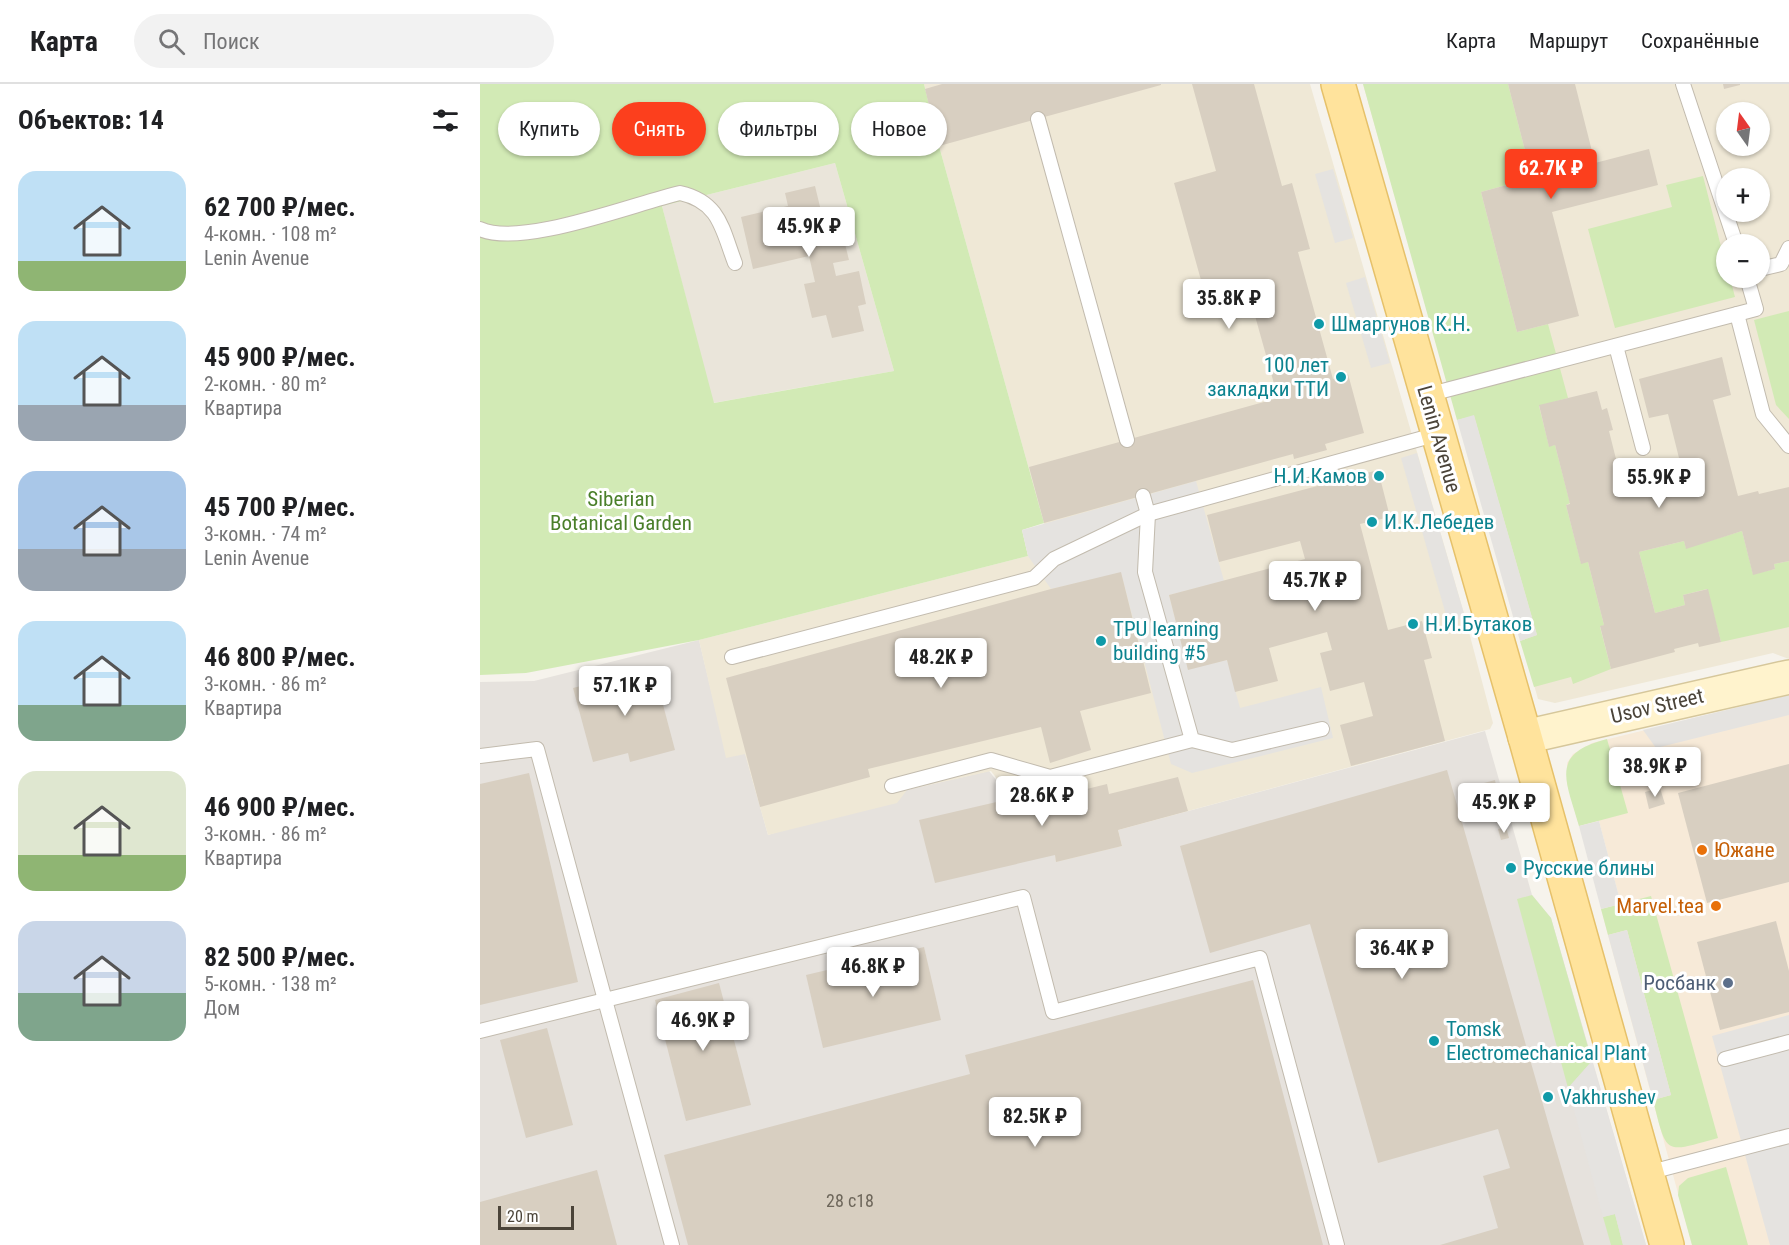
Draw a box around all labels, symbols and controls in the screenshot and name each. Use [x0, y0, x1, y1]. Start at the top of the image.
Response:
search box [134, 14, 554, 68]
text: Карта [30, 25, 98, 58]
icon: search [155, 25, 188, 58]
text: Поиск [203, 29, 260, 54]
text: Карта [1446, 29, 1496, 53]
text: Маршрут [1529, 29, 1608, 53]
text: Сохранённые [1641, 29, 1759, 53]
chip: Купить [498, 102, 600, 156]
chip: Снять [612, 102, 706, 156]
chip: Фильтры [718, 102, 839, 156]
chip: Новое [851, 102, 947, 156]
north arrow [1716, 102, 1770, 156]
map controls [1716, 102, 1770, 288]
icon: filters [429, 104, 462, 137]
text: Объектов: 14 [18, 105, 164, 135]
pin: 62.7K ₽ [1496, 149, 1606, 200]
text: 62.7K ₽ [1519, 156, 1583, 180]
button: + [1716, 168, 1770, 222]
text: 62 700 ₽/мес. [204, 192, 356, 222]
icon: home [66, 195, 138, 267]
pin: 45.9K ₽ [754, 207, 864, 258]
text: 45.9K ₽ [777, 214, 841, 238]
text: 4-комн. · 108 m² [204, 222, 337, 246]
button: − [1716, 234, 1770, 288]
text: Lenin Avenue [204, 246, 309, 270]
pin: 35.8K ₽ [1174, 279, 1284, 330]
text: 35.8K ₽ [1197, 286, 1261, 310]
place label: Шмаргунов К.Н. [1331, 312, 1471, 336]
marker: Шмаргунов К.Н. [1312, 317, 1326, 331]
text: 45 900 ₽/мес. [204, 342, 356, 372]
icon: home [66, 345, 138, 417]
place label: 100 лет закладки ТТИ [1207, 353, 1329, 401]
marker: 100 лет закладки ТТИ [1334, 370, 1348, 384]
text: 2-комн. · 80 m² [204, 372, 327, 396]
street label: Lenin Avenue [1412, 383, 1466, 495]
text: Квартира [204, 396, 282, 420]
pin: 55.9K ₽ [1604, 458, 1714, 509]
place label: Н.И.Камов [1273, 464, 1367, 488]
text: 55.9K ₽ [1627, 465, 1691, 489]
marker: Н.И.Камов [1372, 469, 1386, 483]
park label: Siberian Botanical Garden [550, 487, 692, 535]
text: 45 700 ₽/мес. [204, 492, 356, 522]
icon: home [66, 495, 138, 567]
place label: И.К.Лебедев [1384, 510, 1494, 534]
marker: И.К.Лебедев [1365, 515, 1379, 529]
text: 3-комн. · 74 m² [204, 522, 327, 546]
text: Lenin Avenue [204, 546, 309, 570]
pin: 45.7K ₽ [1260, 561, 1370, 612]
text: 45.7K ₽ [1283, 568, 1347, 592]
place label: Н.И.Бутаков [1425, 612, 1532, 636]
place label: TPU learning building #5 [1113, 617, 1219, 665]
marker: Н.И.Бутаков [1406, 617, 1420, 631]
marker: TPU learning building #5 [1094, 634, 1108, 648]
pin: 48.2K ₽ [886, 638, 996, 689]
text: 46 800 ₽/мес. [204, 642, 356, 672]
icon: home [66, 645, 138, 717]
text: 48.2K ₽ [909, 645, 973, 669]
pin: 57.1K ₽ [570, 666, 680, 717]
text: 3-комн. · 86 m² [204, 672, 327, 696]
text: 57.1K ₽ [593, 673, 657, 697]
street label: Usov Street [1608, 684, 1706, 728]
text: Квартира [204, 696, 282, 720]
pin: 38.9K ₽ [1600, 747, 1710, 798]
text: 38.9K ₽ [1623, 754, 1687, 778]
pin: 28.6K ₽ [987, 776, 1097, 827]
text: 28.6K ₽ [1010, 783, 1074, 807]
pin: 45.9K ₽ [1449, 783, 1559, 834]
text: 45.9K ₽ [1472, 790, 1536, 814]
text: 46 900 ₽/мес. [204, 792, 356, 822]
icon: home [66, 795, 138, 867]
text: 3-комн. · 86 m² [204, 822, 327, 846]
place label: Южане [1714, 838, 1775, 862]
marker: Южане [1695, 843, 1709, 857]
text: Квартира [204, 846, 282, 870]
place label: Русские блины [1523, 856, 1655, 880]
marker: Русские блины [1504, 861, 1518, 875]
place label: Marvel.tea [1616, 894, 1704, 918]
marker: Marvel.tea [1709, 899, 1723, 913]
pin: 36.4K ₽ [1347, 929, 1457, 980]
text: 36.4K ₽ [1370, 936, 1434, 960]
text: 82 500 ₽/мес. [204, 942, 356, 972]
icon: home [66, 945, 138, 1017]
pin: 46.8K ₽ [818, 947, 928, 998]
text: 46.8K ₽ [841, 954, 905, 978]
place label: Росбанк [1643, 971, 1716, 995]
text: 5-комн. · 138 m² [204, 972, 337, 996]
marker: Росбанк [1721, 976, 1735, 990]
text: Дом [204, 996, 240, 1020]
pin: 46.9K ₽ [648, 1001, 758, 1052]
text: 46.9K ₽ [671, 1008, 735, 1032]
place label: Tomsk Electromechanical Plant [1446, 1017, 1647, 1065]
marker: Tomsk Electromechanical Plant [1427, 1034, 1441, 1048]
place label: Vakhrushev [1560, 1085, 1656, 1109]
marker: Vakhrushev [1541, 1090, 1555, 1104]
pin: 82.5K ₽ [980, 1097, 1090, 1148]
text: 82.5K ₽ [1003, 1104, 1067, 1128]
house number: 28 c18 [826, 1190, 874, 1211]
scale bar [498, 1203, 574, 1230]
text: 20 m [507, 1207, 539, 1226]

